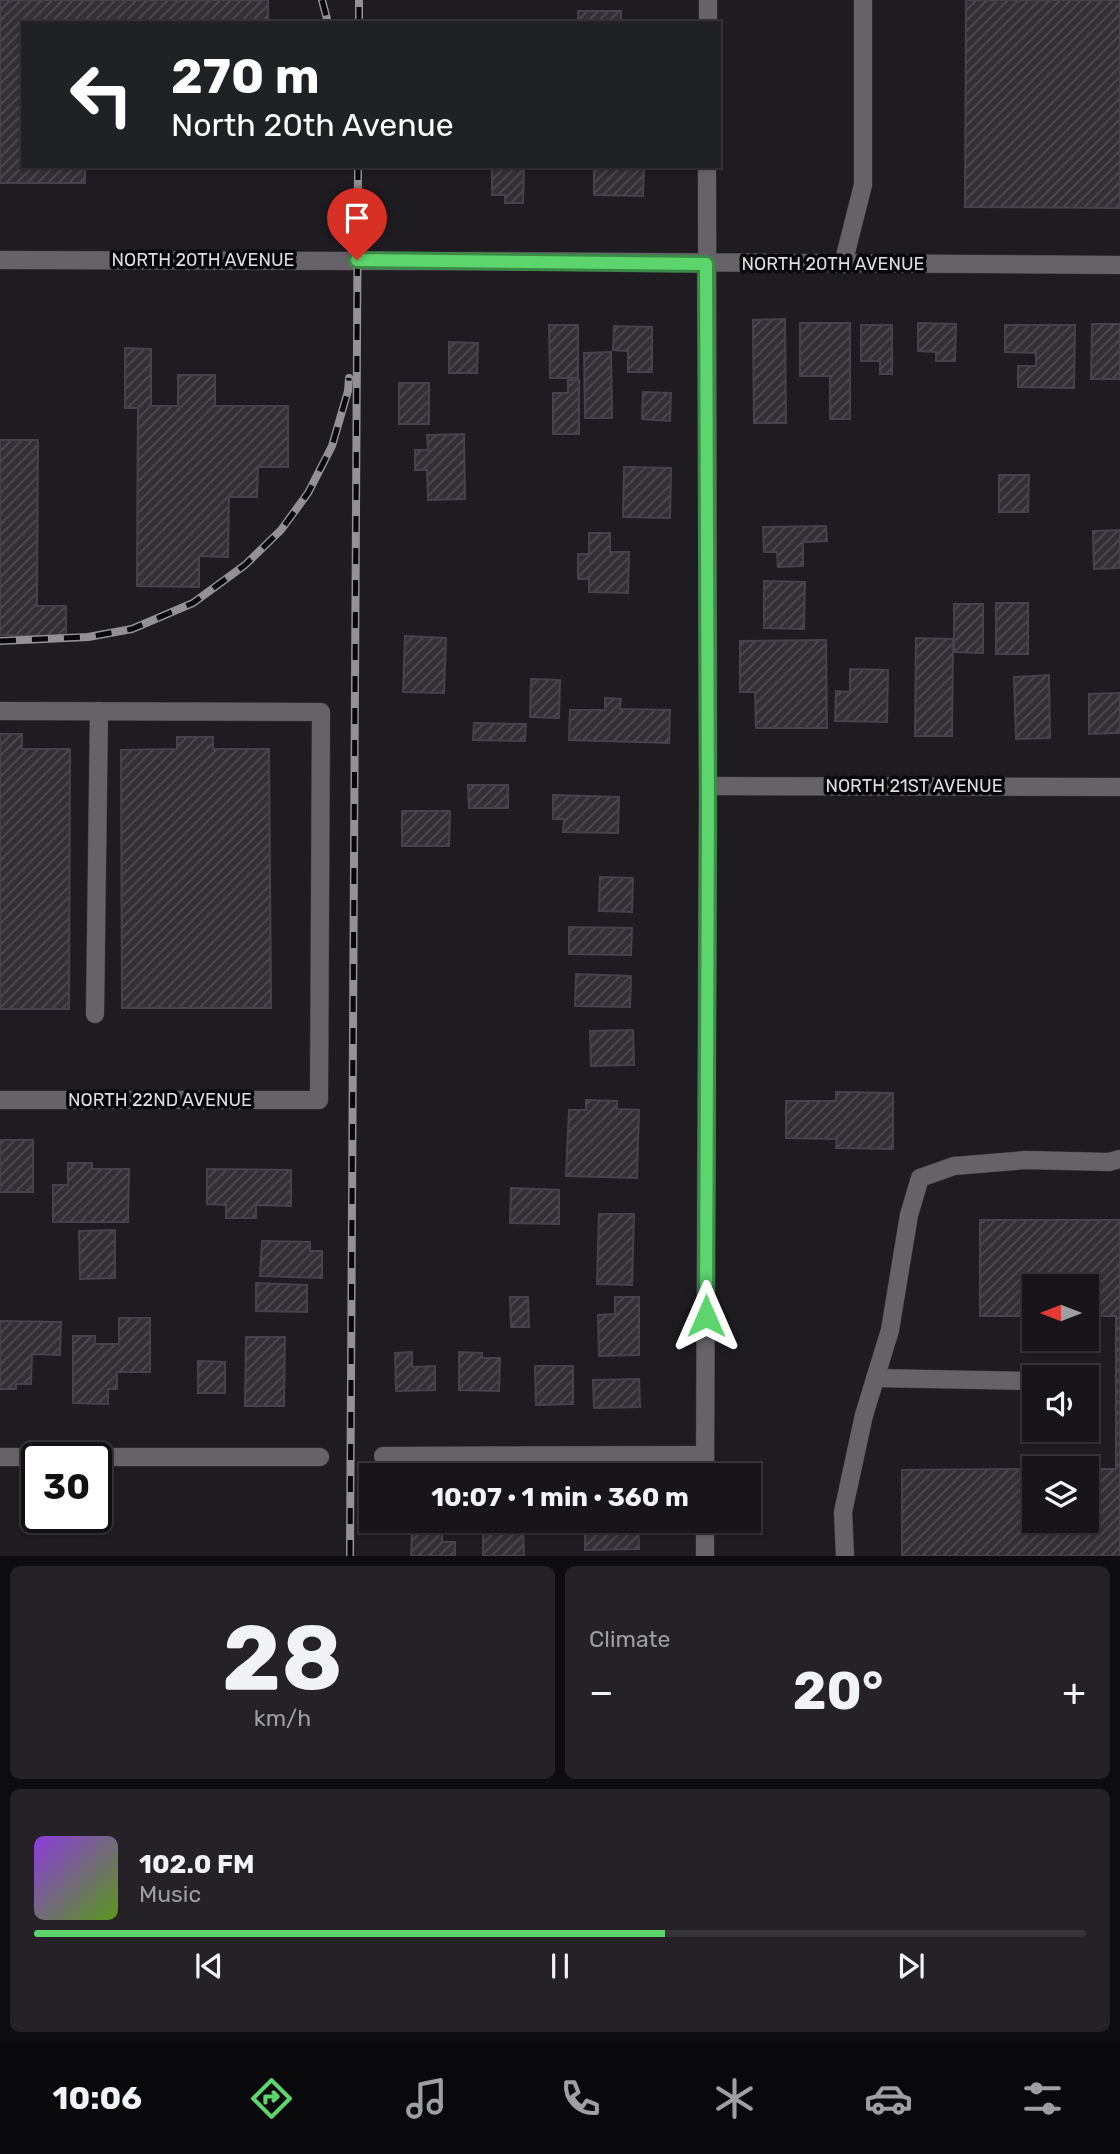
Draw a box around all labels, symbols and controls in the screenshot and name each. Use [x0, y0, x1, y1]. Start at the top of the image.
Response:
text: 270 m [171, 47, 320, 105]
icon: left [56, 49, 147, 140]
text: North 20th Avenue [171, 106, 454, 144]
pin [327, 188, 387, 260]
icon: arrive [338, 199, 376, 237]
street label: NORTH 20TH AVENUE [112, 249, 294, 271]
street label: NORTH 20TH AVENUE [742, 253, 924, 275]
street label: NORTH 21ST AVENUE [825, 775, 1003, 797]
street label: NORTH 22ND AVENUE [68, 1089, 252, 1111]
north arrow [1022, 1274, 1099, 1351]
map controls [1022, 1274, 1099, 1533]
position arrow [669, 1279, 743, 1353]
button: sound [1022, 1365, 1099, 1442]
speed limit sign: 30 [21, 1442, 112, 1533]
button: layers [1022, 1456, 1099, 1533]
text: 10:07 · 1 min · 360 m [431, 1482, 689, 1513]
text: 28 [222, 1604, 343, 1712]
text: Climate [589, 1625, 670, 1653]
text: 20° [793, 1660, 883, 1722]
text: − [589, 1669, 614, 1715]
text: + [1062, 1669, 1086, 1715]
text: km/h [254, 1704, 311, 1732]
text: 102.0 FM [139, 1849, 255, 1880]
text: Music [139, 1880, 201, 1908]
icon: previous [190, 1947, 228, 1985]
icon: pause [541, 1947, 579, 1985]
icon: next [892, 1947, 930, 1985]
icon: directions [247, 2074, 296, 2123]
icon: music [402, 2074, 451, 2123]
icon: phone [556, 2074, 605, 2123]
icon: climate [710, 2074, 759, 2123]
icon: car [864, 2074, 913, 2123]
icon: filters [1018, 2074, 1067, 2123]
text: 10:06 [53, 2079, 142, 2117]

